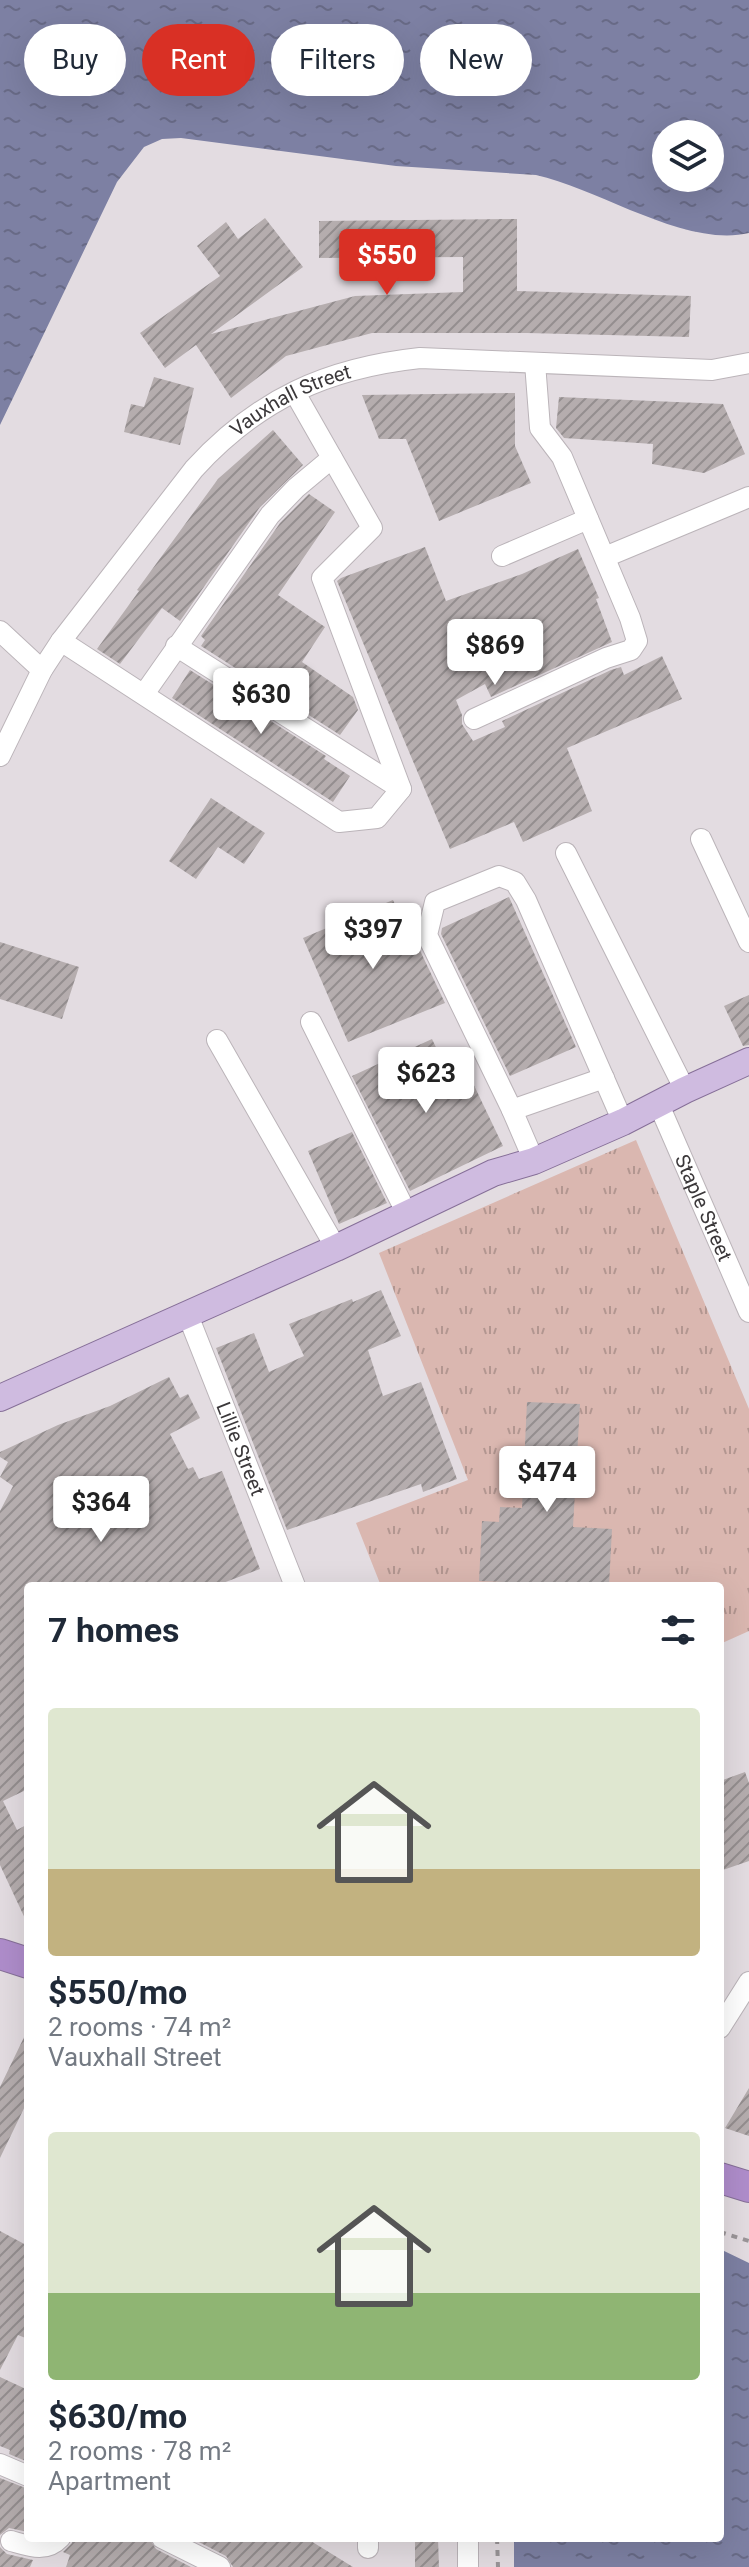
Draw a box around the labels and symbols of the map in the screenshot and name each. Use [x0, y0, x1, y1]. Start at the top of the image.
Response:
pin: $550 [340, 229, 434, 297]
street label: Vauxhall Street [225, 359, 353, 441]
pin: $869 [448, 619, 542, 687]
pin: $630 [214, 668, 308, 736]
pin: $397 [326, 903, 420, 971]
pin: $623 [379, 1047, 473, 1115]
street label: Staple Street [670, 1151, 737, 1265]
street label: Lillie Street [211, 1398, 270, 1499]
pin: $474 [500, 1446, 594, 1514]
pin: $364 [54, 1476, 148, 1544]

